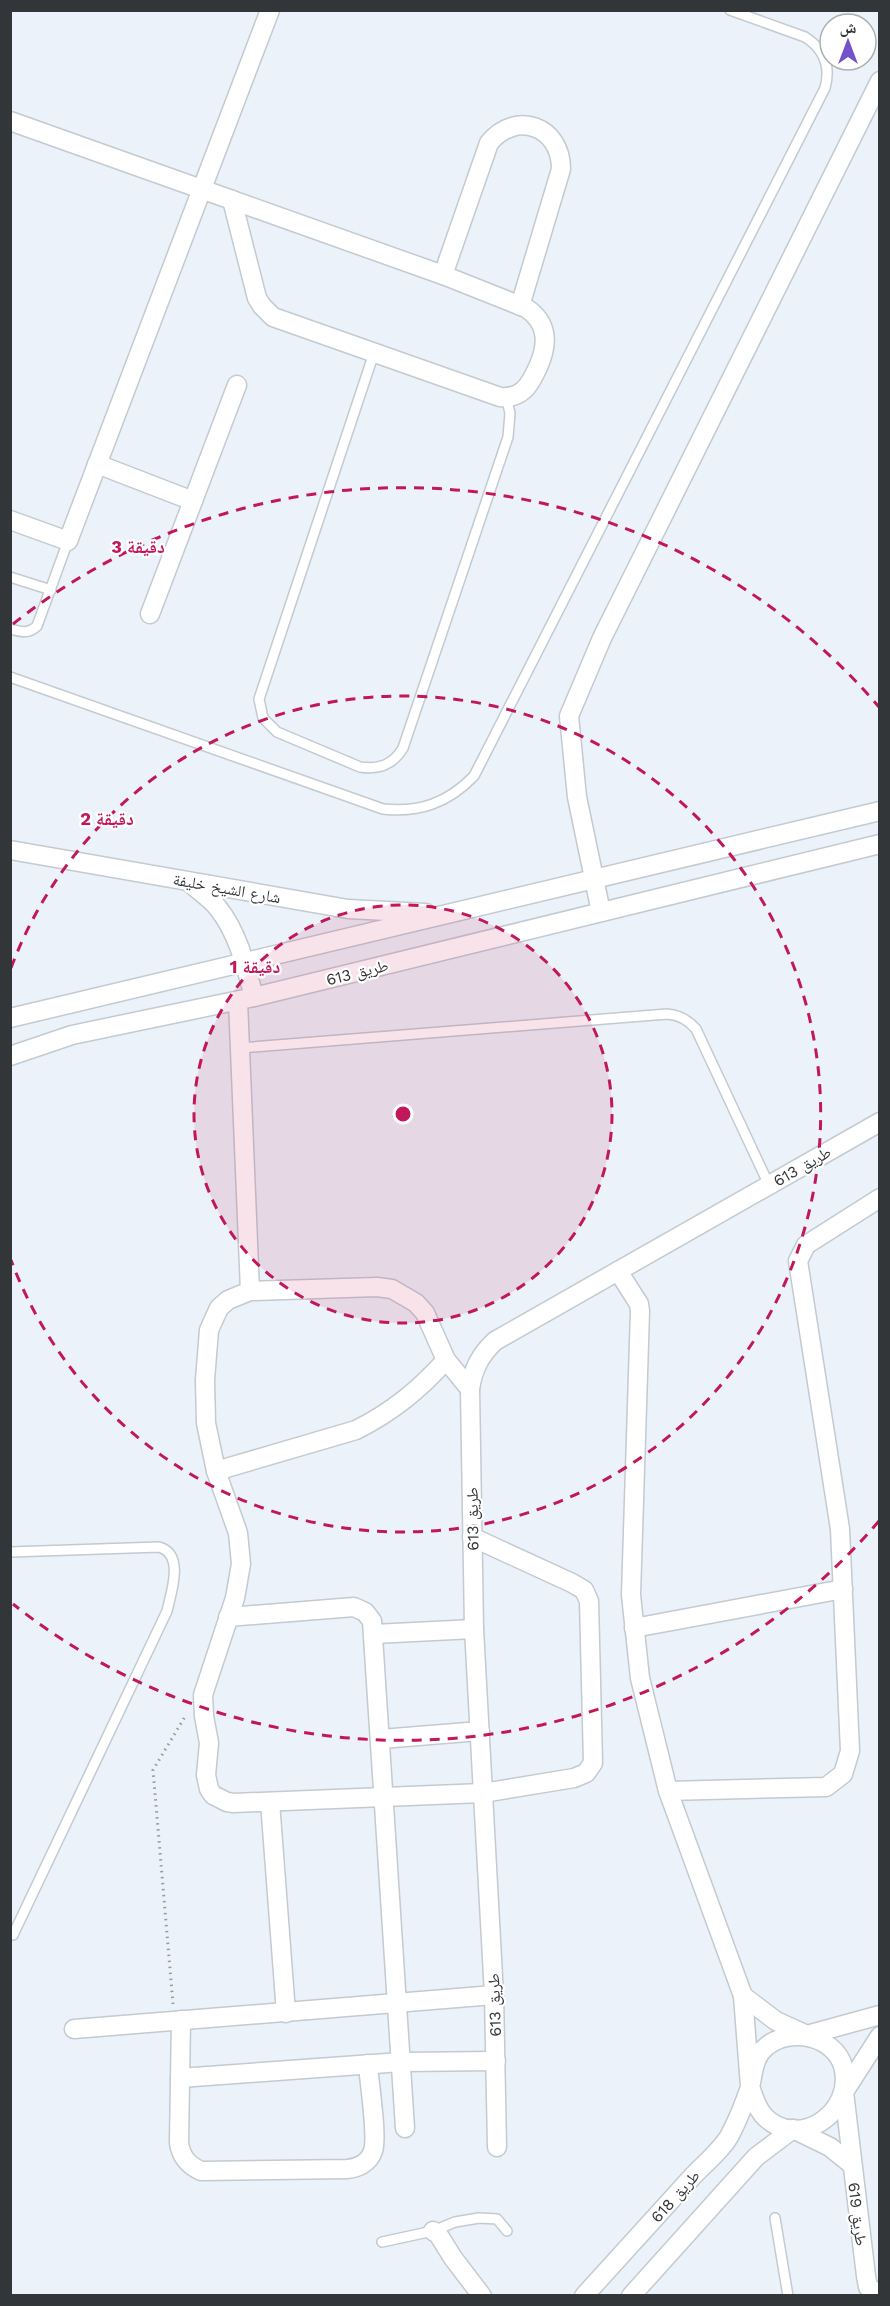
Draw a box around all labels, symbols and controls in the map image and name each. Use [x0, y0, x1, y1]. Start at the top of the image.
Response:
north arrow [818, 12, 878, 72]
text: ش [840, 18, 857, 37]
text: 3 دقيقة [111, 536, 165, 557]
text: 2 دقيقة [80, 808, 134, 829]
street label: شارع الشيخ خليفة [171, 870, 282, 908]
text: 1 دقيقة [230, 956, 281, 977]
street label: طريق 613 [324, 956, 390, 990]
centre of rings [393, 1104, 413, 1124]
street label: طريق 613 [770, 1142, 835, 1191]
street label: طريق 613 [462, 1487, 484, 1551]
street label: طريق 613 [484, 1973, 506, 2037]
street label: طريق 618 [647, 2166, 705, 2227]
street label: طريق 619 [843, 2181, 871, 2247]

